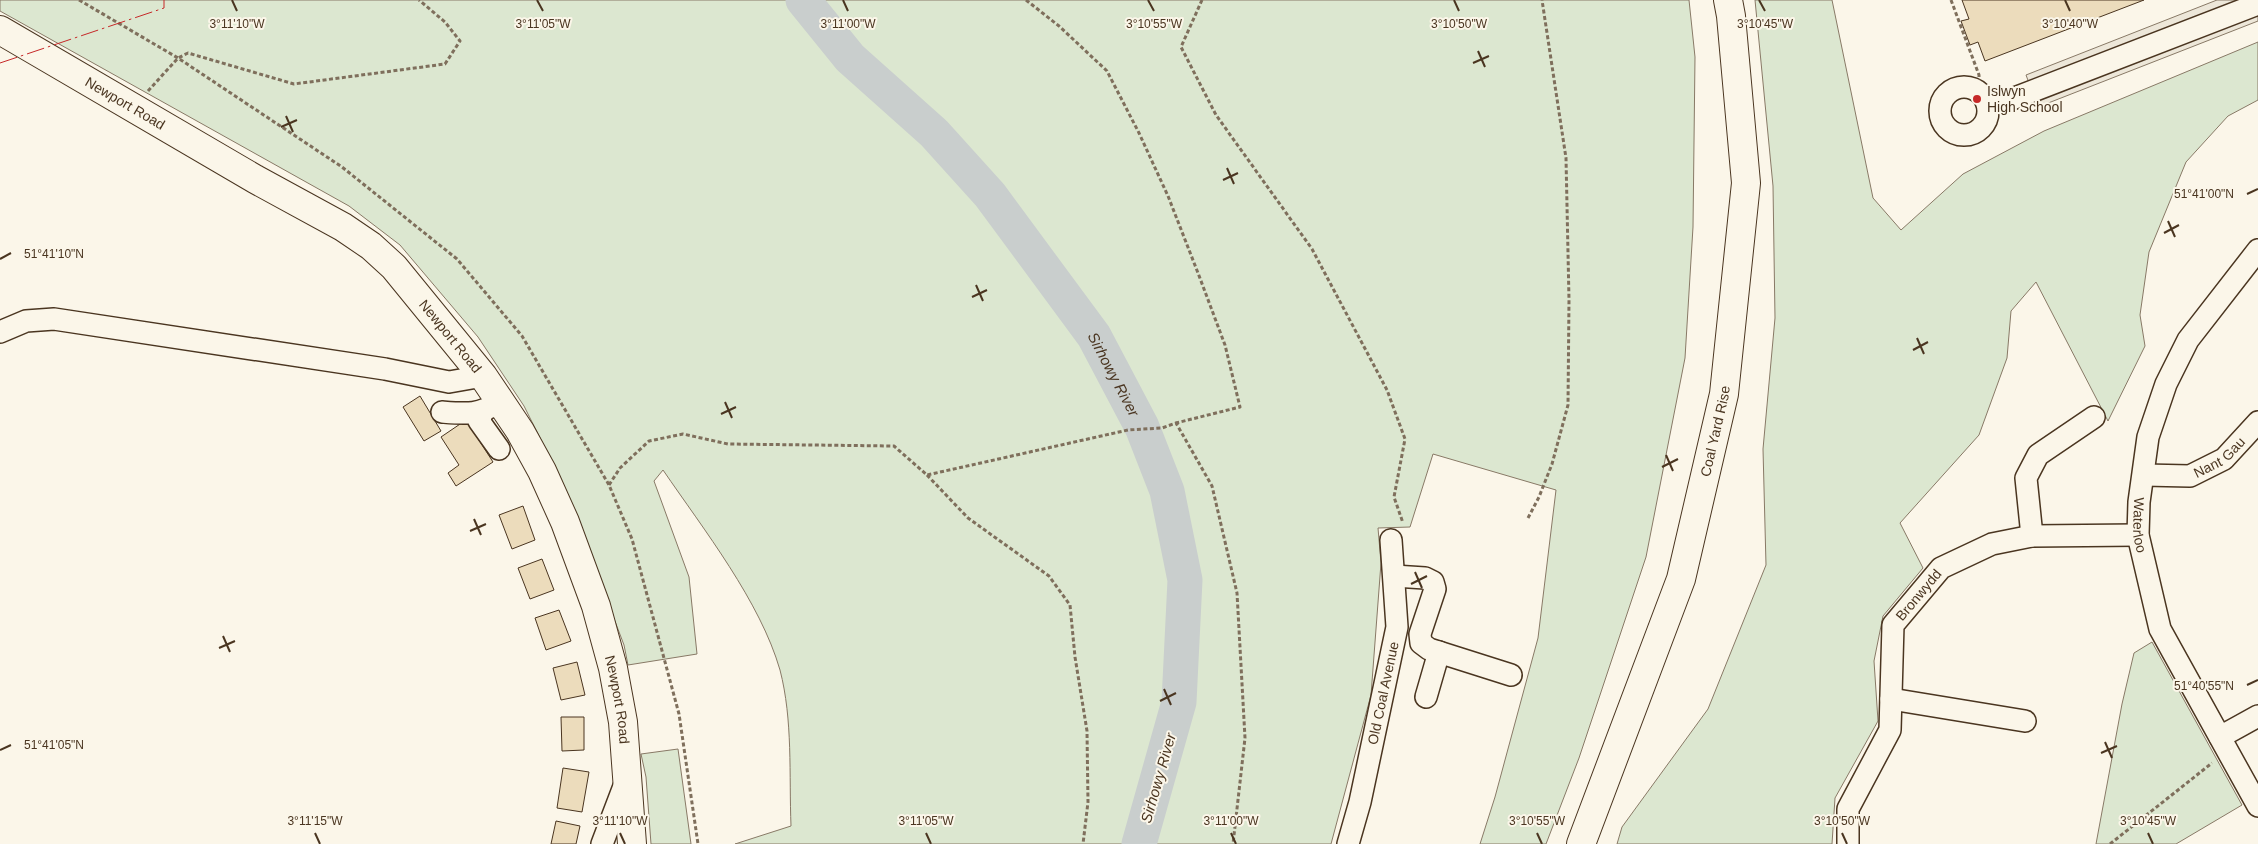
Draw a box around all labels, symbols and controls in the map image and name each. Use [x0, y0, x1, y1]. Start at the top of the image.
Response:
text: 3°11'10"W [209, 17, 265, 31]
text: 3°11'05"W [515, 17, 571, 31]
text: 3°11'00"W [820, 17, 876, 31]
text: 3°10'55"W [1126, 17, 1183, 31]
text: 3°10'50"W [1431, 17, 1488, 31]
text: 3°10'45"W [1737, 17, 1794, 31]
text: 3°10'40"W [2042, 17, 2099, 31]
street label: Newport Road [82, 74, 168, 133]
place label: Islwyn High School [1987, 83, 2063, 115]
marker: Islwyn High School [1971, 93, 1983, 105]
text: 51°41'00"N [2174, 187, 2234, 201]
text: 51°41'10"N [24, 247, 84, 261]
street label: Newport Road [416, 297, 485, 376]
water label: Sirhowy River [1085, 329, 1144, 420]
street label: Coal Yard Rise [1697, 385, 1733, 478]
street label: Nant Gau [2191, 434, 2248, 481]
street label: Waterloo [2130, 497, 2150, 555]
street label: Bronwydd [1892, 566, 1945, 624]
street label: Old Coal Avenue [1364, 640, 1402, 746]
street label: Newport Road [602, 654, 633, 744]
text: 51°40'55"N [2174, 679, 2234, 693]
water label: Sirhowy River [1137, 730, 1179, 825]
text: 51°41'05"N [24, 738, 84, 752]
text: 3°11'15"W [287, 814, 343, 828]
text: 3°11'10"W [592, 814, 648, 828]
text: 3°11'05"W [898, 814, 954, 828]
text: 3°11'00"W [1203, 814, 1259, 828]
text: 3°10'55"W [1509, 814, 1566, 828]
text: 3°10'50"W [1814, 814, 1871, 828]
text: 3°10'45"W [2120, 814, 2177, 828]

